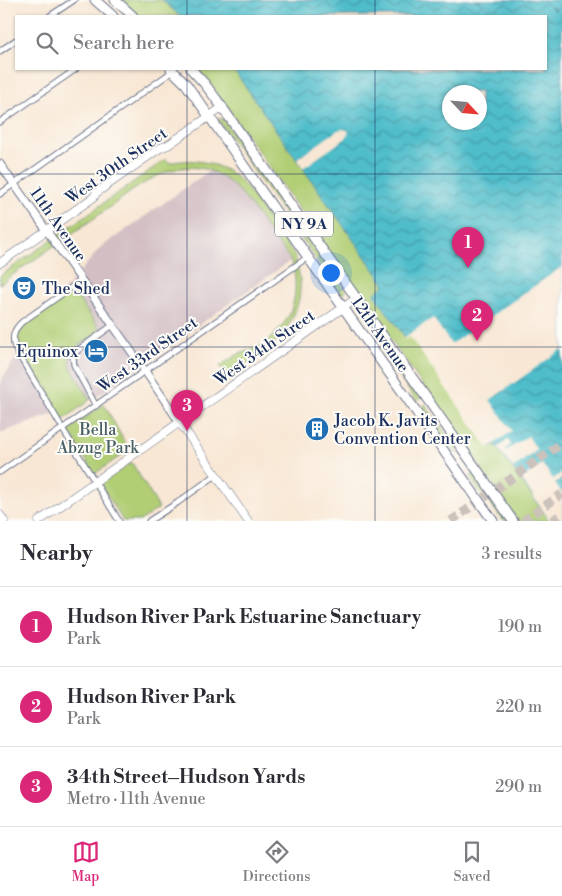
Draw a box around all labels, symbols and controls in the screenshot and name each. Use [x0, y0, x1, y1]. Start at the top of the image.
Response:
search box [15, 15, 547, 70]
icon: search [33, 29, 61, 57]
text: Search here [73, 31, 174, 55]
north arrow [442, 85, 487, 130]
street label: West 30th Street [61, 123, 171, 209]
street label: 11th Avenue [25, 184, 91, 265]
road number: NY 9A [275, 212, 333, 236]
pin: 1 [452, 227, 484, 268]
your location [318, 260, 344, 286]
theatre icon: The Shed [11, 275, 37, 301]
place label: The Shed [42, 279, 110, 299]
street label: 12th Avenue [347, 293, 414, 376]
pin: 2 [461, 300, 493, 341]
street label: West 34th Street [210, 305, 319, 391]
street label: West 33rd Street [93, 313, 202, 397]
hotel icon: Equinox [83, 338, 109, 364]
place label: Equinox [16, 342, 79, 362]
pin: 3 [171, 390, 203, 431]
place label: Jacob K. Javits Convention Center [333, 411, 471, 449]
building icon: Jacob K. Javits Convention Center [304, 416, 330, 442]
park label: Bella Abzug Park [56, 420, 140, 458]
text: Nearby [20, 541, 93, 567]
text: 3 results [481, 544, 542, 564]
text: Hudson River Park Estuarine Sanctuary [67, 605, 421, 629]
text: 1 [32, 617, 40, 637]
text: 190 m [498, 617, 542, 637]
text: Park [67, 629, 100, 649]
text: Hudson River Park [67, 685, 236, 709]
text: 2 [31, 697, 41, 717]
text: 220 m [496, 697, 542, 717]
text: Park [67, 709, 100, 729]
text: 34th Street–Hudson Yards [67, 765, 305, 789]
text: 3 [31, 777, 41, 797]
text: 290 m [495, 777, 542, 797]
text: Metro · 11th Avenue [67, 789, 206, 809]
tab: Map [72, 838, 100, 886]
tab: Directions [243, 838, 310, 886]
tab: Saved [454, 838, 490, 886]

